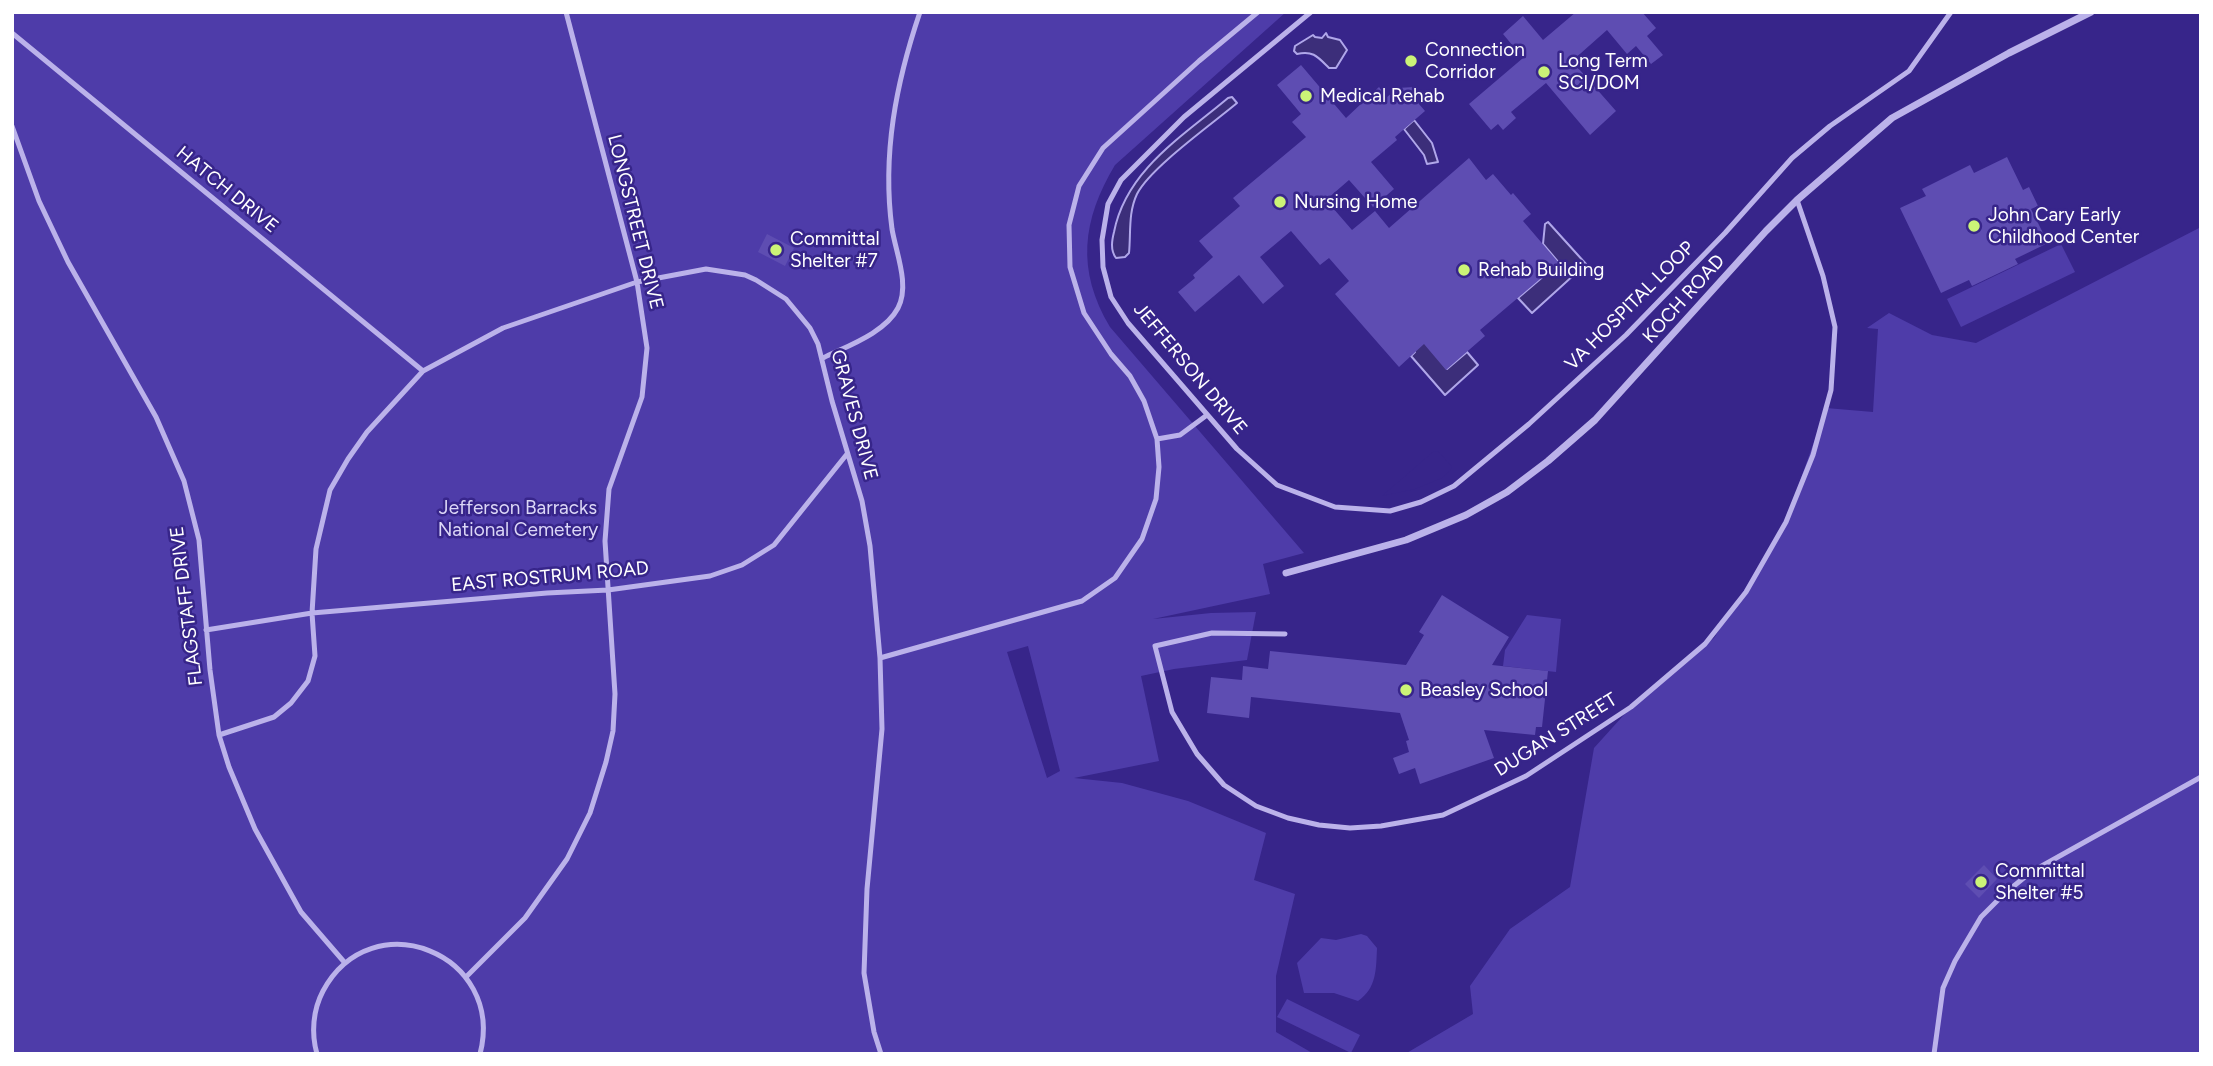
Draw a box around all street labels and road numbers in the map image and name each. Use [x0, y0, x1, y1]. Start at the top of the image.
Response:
street label: LONGSTREET DRIVE [602, 132, 668, 312]
street label: HATCH DRIVE [171, 142, 283, 238]
street label: VA HOSPITAL LOOP [1561, 237, 1699, 375]
street label: KOCH ROAD [1638, 250, 1730, 348]
street label: JEFFERSON DRIVE [1128, 298, 1252, 440]
street label: GRAVES DRIVE [826, 347, 882, 483]
street label: FLAGSTAFF DRIVE [166, 525, 208, 687]
street label: EAST ROSTRUM ROAD [450, 557, 650, 597]
street label: DUGAN STREET [1491, 688, 1621, 782]

